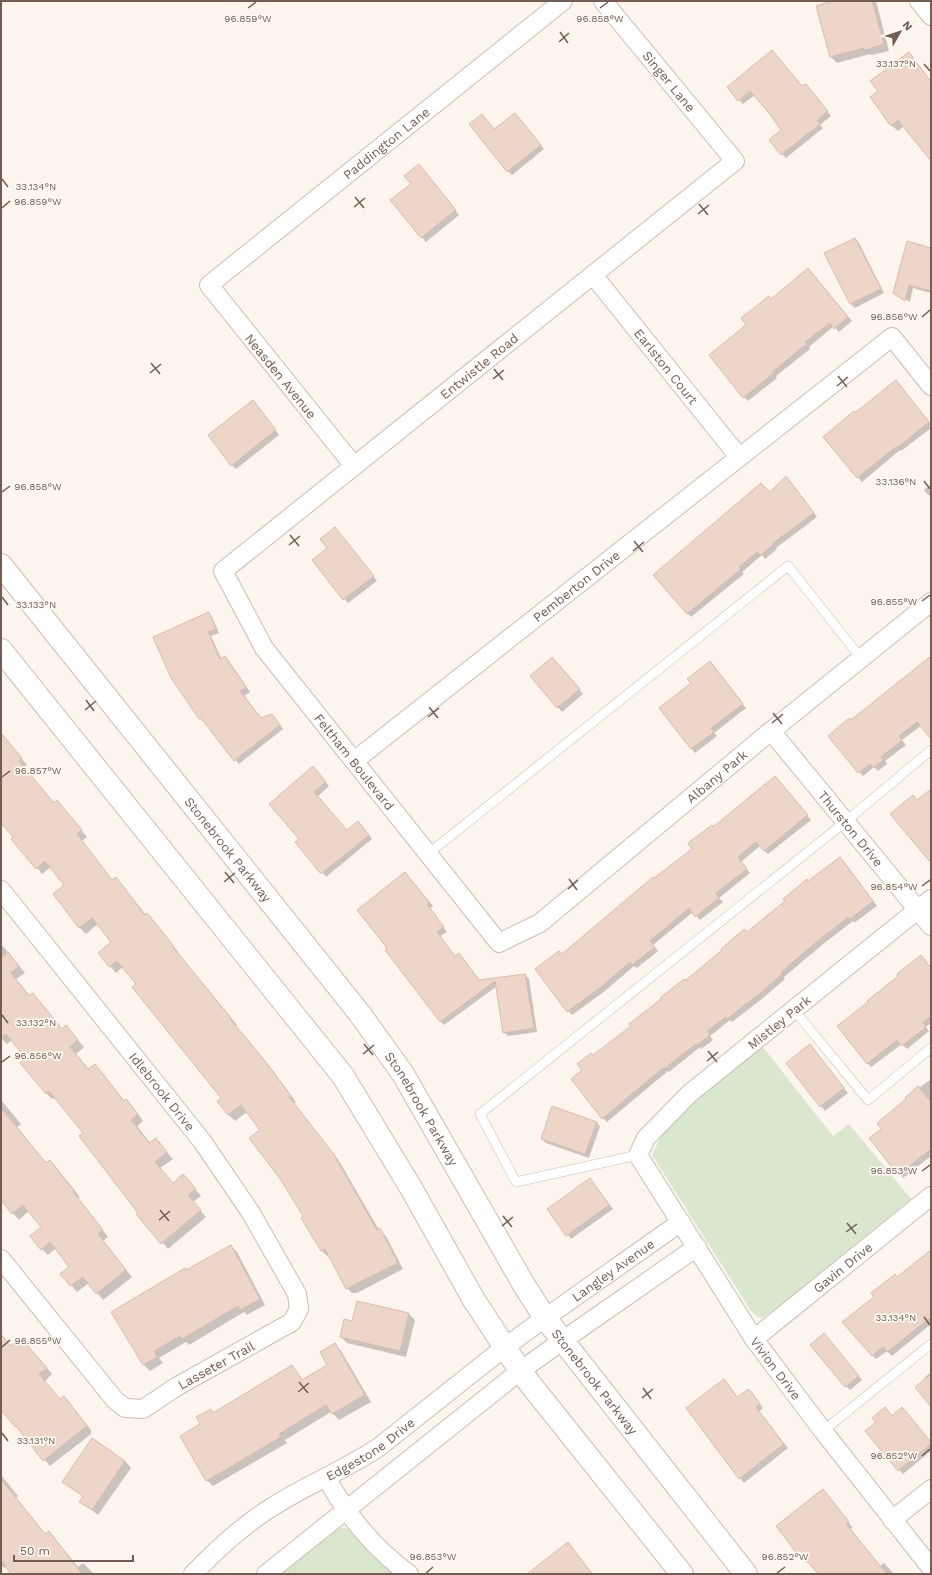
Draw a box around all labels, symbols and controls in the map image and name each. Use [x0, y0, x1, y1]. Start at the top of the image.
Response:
north arrow [880, 12, 920, 52]
text: 96.859°W [224, 13, 272, 24]
text: 96.858°W [576, 13, 624, 24]
text: N [900, 19, 915, 33]
street label: Singer Lane [639, 48, 698, 115]
text: 33.137°N [876, 58, 916, 69]
street label: Paddington Lane [340, 104, 433, 182]
text: 33.134°N [16, 181, 56, 192]
text: 96.859°W [14, 196, 62, 207]
text: 96.856°W [870, 311, 918, 322]
street label: Earlston Court [631, 326, 701, 408]
street label: Entwistle Road [437, 330, 521, 402]
street label: Neasden Avenue [242, 331, 319, 422]
text: 33.136°N [876, 476, 916, 487]
text: 96.858°W [14, 481, 62, 492]
street label: Pemberton Drive [530, 547, 623, 625]
text: 96.855°W [871, 596, 918, 607]
text: 33.133°N [16, 599, 56, 610]
street label: Feltham Boulevard [311, 711, 397, 813]
street label: Albany Park [683, 747, 751, 806]
text: 96.857°W [15, 765, 62, 776]
street label: Thurston Drive [815, 788, 886, 870]
street label: Stonebrook Parkway [181, 794, 275, 905]
text: 96.854°W [870, 881, 918, 892]
street label: Mistley Park [745, 992, 814, 1052]
text: 33.132°N [16, 1017, 56, 1028]
street label: Idlebrook Drive [126, 1049, 198, 1134]
street label: Stonebrook Parkway [382, 1049, 461, 1169]
text: 96.856°W [14, 1050, 62, 1061]
text: 96.853°W [871, 1165, 918, 1176]
street label: Langley Avenue [569, 1236, 657, 1305]
street label: Gavin Drive [810, 1239, 876, 1296]
text: 33.134°N [876, 1312, 916, 1323]
street label: Stonebrook Parkway [549, 1326, 641, 1438]
street label: Vivion Drive [747, 1334, 804, 1403]
text: 96.855°W [15, 1335, 62, 1346]
street label: Lasseter Trail [175, 1338, 257, 1393]
street label: Edgestone Drive [324, 1415, 418, 1484]
text: 33.131°N [17, 1435, 55, 1446]
text: 96.852°W [871, 1450, 918, 1461]
scale bar [14, 1537, 133, 1563]
text: 50 m [20, 1544, 50, 1558]
text: 96.853°W [410, 1551, 457, 1562]
text: 96.852°W [762, 1551, 809, 1562]

